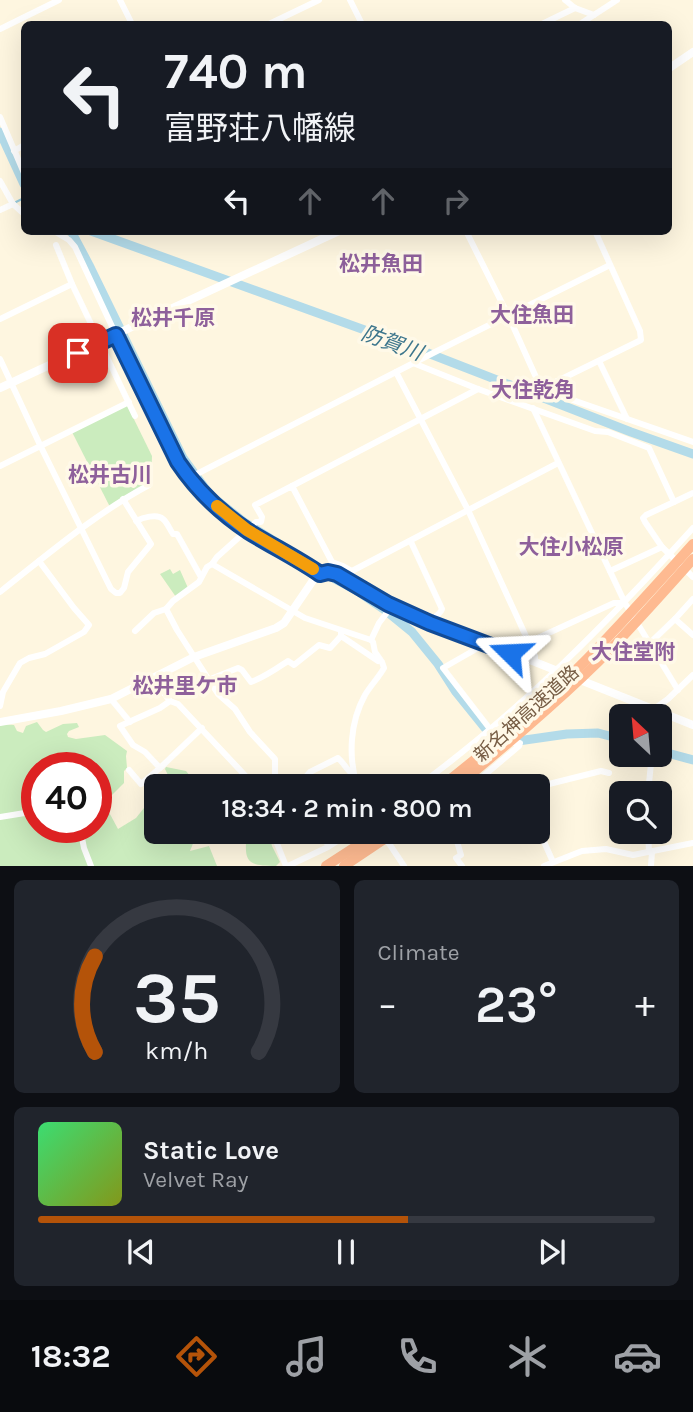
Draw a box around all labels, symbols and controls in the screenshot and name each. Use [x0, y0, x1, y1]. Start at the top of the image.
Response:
text: 740 m [164, 43, 307, 100]
icon: left [49, 49, 140, 140]
text: 富野荘八幡線 [164, 110, 356, 147]
icon: left [218, 182, 256, 220]
icon: ahead [291, 182, 329, 220]
icon: ahead [364, 182, 402, 220]
icon: right [437, 182, 475, 220]
district label: 松井魚田 [339, 252, 423, 276]
district label: 大住魚田 [490, 303, 574, 327]
district label: 松井千原 [131, 306, 215, 330]
water label: 防賀川 [358, 321, 428, 366]
pin [48, 323, 108, 383]
icon: arrive [59, 334, 97, 372]
district label: 大住乾角 [491, 378, 575, 402]
district label: 松井古川 [68, 463, 152, 487]
district label: 大住小松原 [519, 535, 624, 559]
position arrow [473, 616, 547, 690]
district label: 大住堂附 [591, 640, 675, 664]
street label: 新名神高速道路 [470, 661, 583, 766]
district label: 松井里ケ市 [133, 674, 238, 698]
north arrow [609, 704, 672, 766]
map controls [609, 704, 672, 844]
speed limit sign: 40 [21, 752, 112, 843]
button: search [609, 781, 672, 844]
text: 18:34 · 2 min · 800 m [221, 793, 473, 824]
text: Climate [378, 939, 460, 966]
text: 35 [133, 956, 221, 1041]
text: 23° [475, 974, 558, 1035]
text: − [378, 982, 397, 1027]
text: + [635, 982, 655, 1027]
text: km/h [145, 1036, 208, 1065]
text: Static Love [143, 1135, 279, 1166]
text: Velvet Ray [143, 1166, 248, 1193]
icon: previous [122, 1233, 160, 1271]
icon: pause [327, 1233, 365, 1271]
icon: next [533, 1233, 571, 1271]
icon: directions [172, 1332, 221, 1381]
icon: music [282, 1332, 331, 1381]
icon: phone [393, 1332, 442, 1381]
icon: climate [503, 1332, 552, 1381]
icon: car [613, 1332, 662, 1381]
text: 18:32 [31, 1338, 111, 1375]

